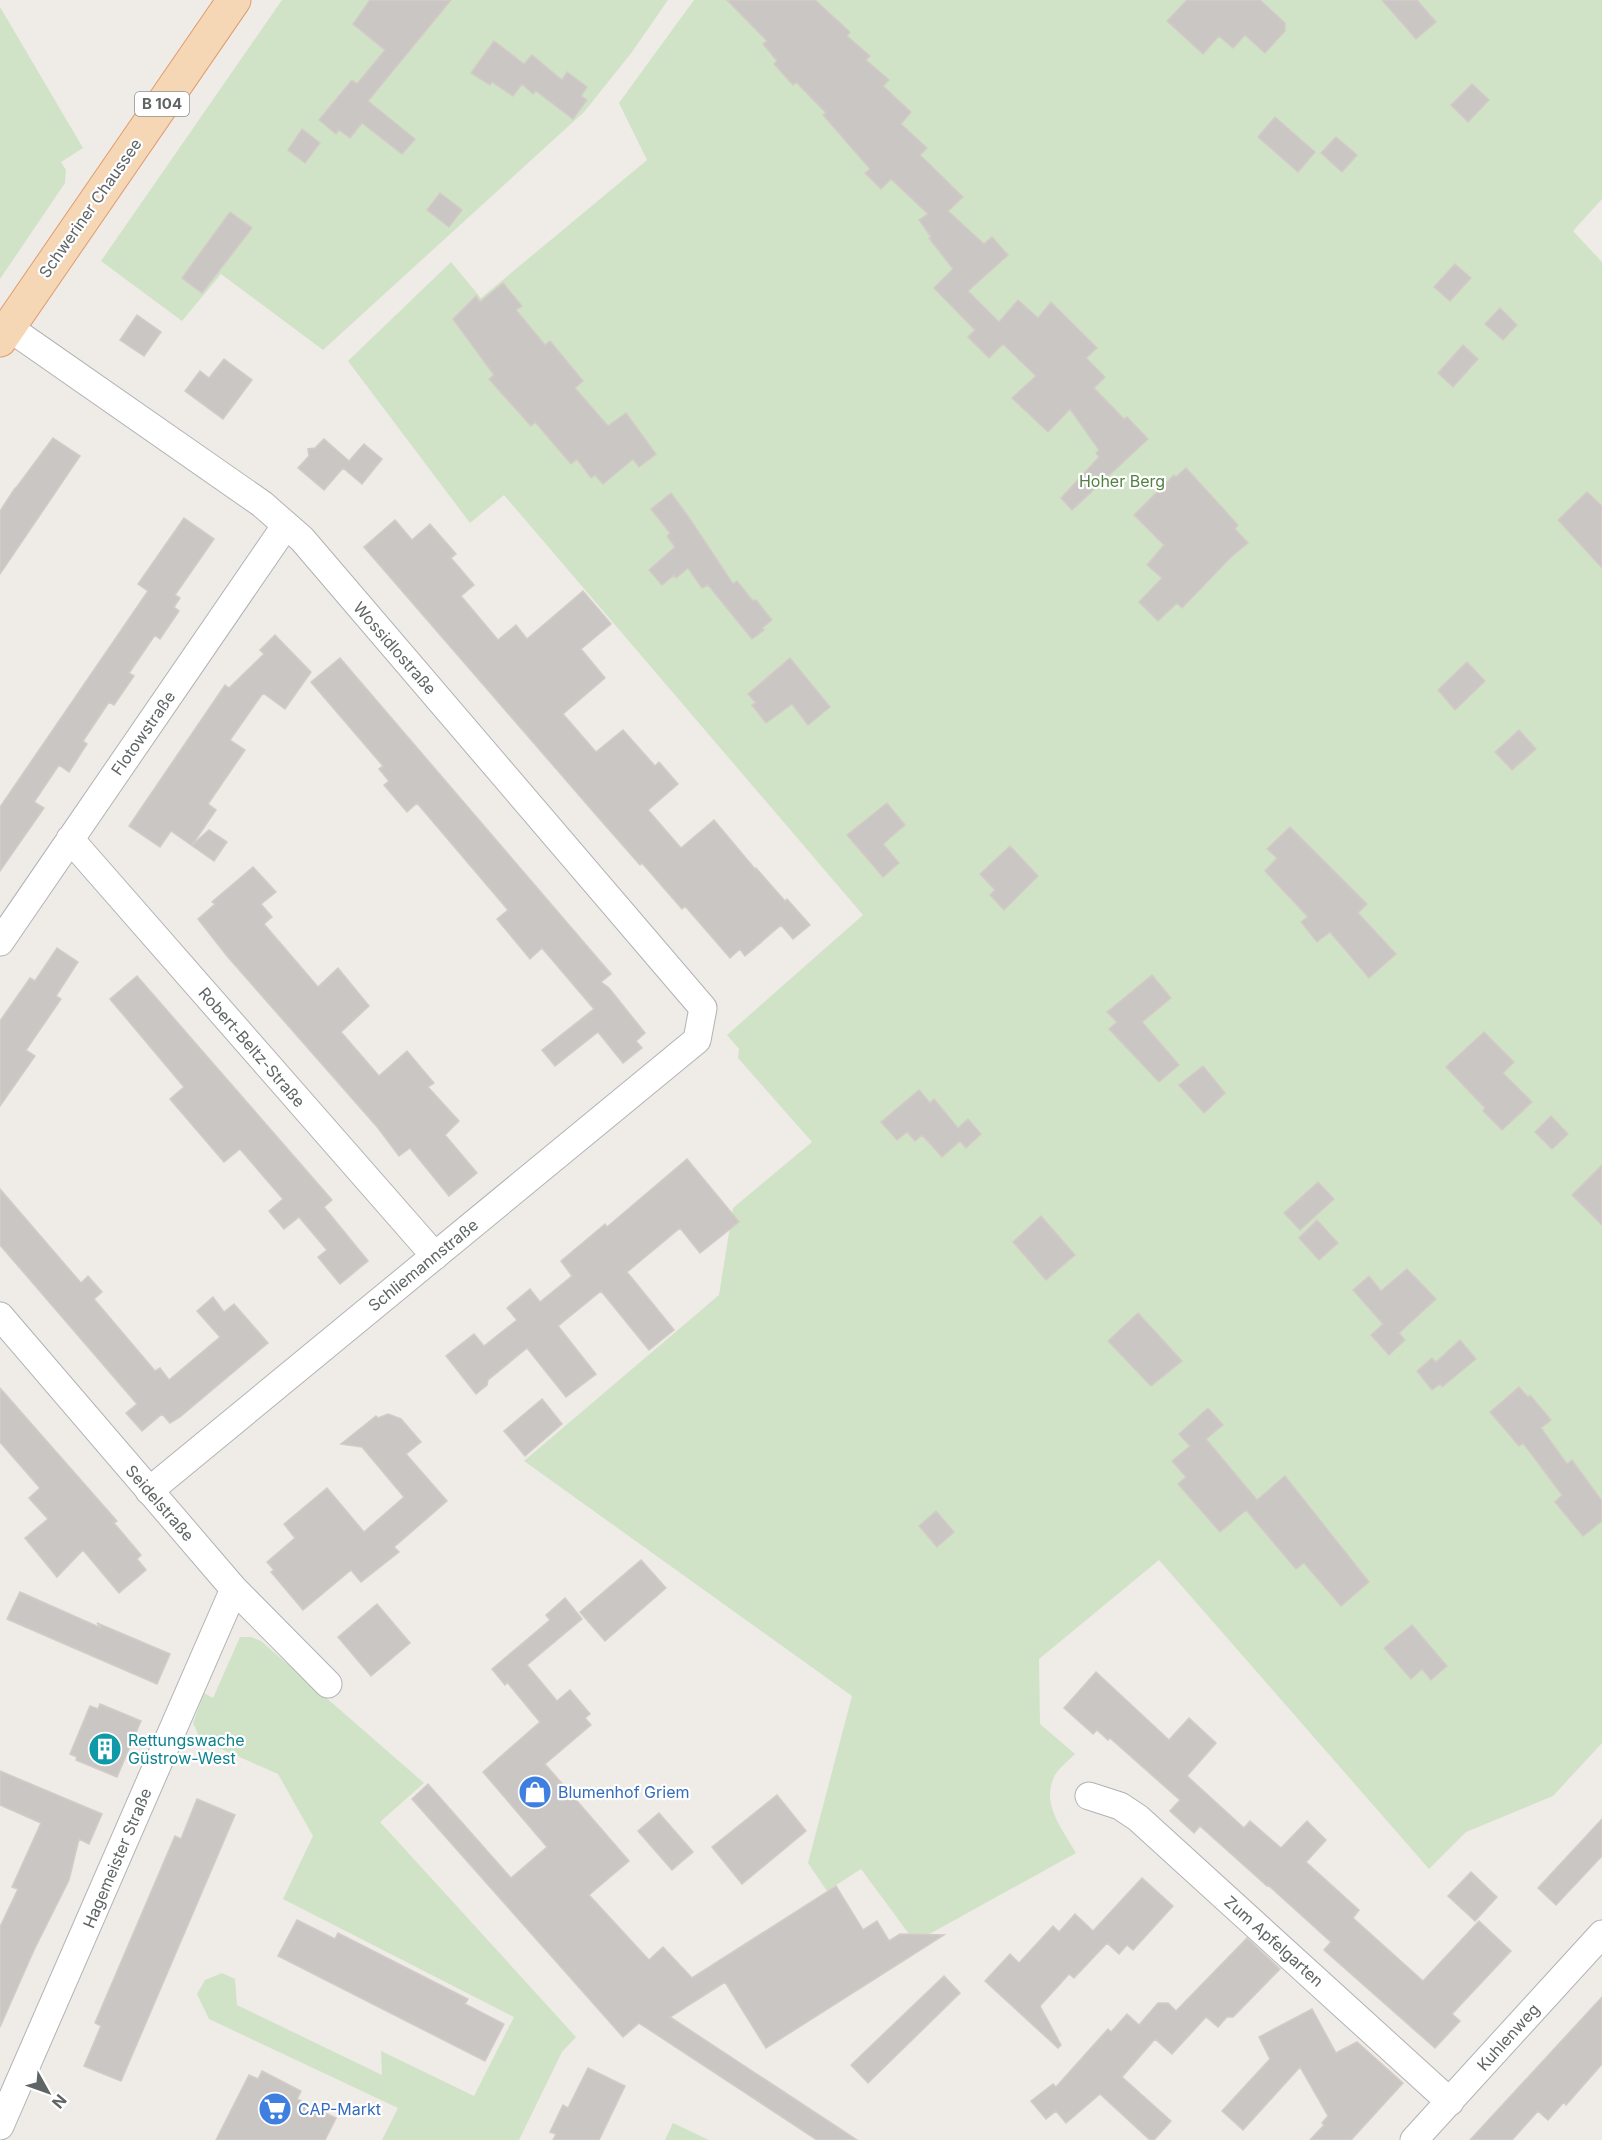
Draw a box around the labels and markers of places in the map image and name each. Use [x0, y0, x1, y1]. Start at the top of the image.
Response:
place label: Rettungswache Güstrow-West [128, 1730, 245, 1768]
building icon: Rettungswache Güstrow-West [87, 1731, 123, 1767]
shop icon: Blumenhof Griem [517, 1774, 553, 1810]
place label: Blumenhof Griem [558, 1782, 690, 1802]
supermarket icon: CAP-Markt [257, 2091, 293, 2127]
place label: CAP-Markt [298, 2099, 381, 2119]

